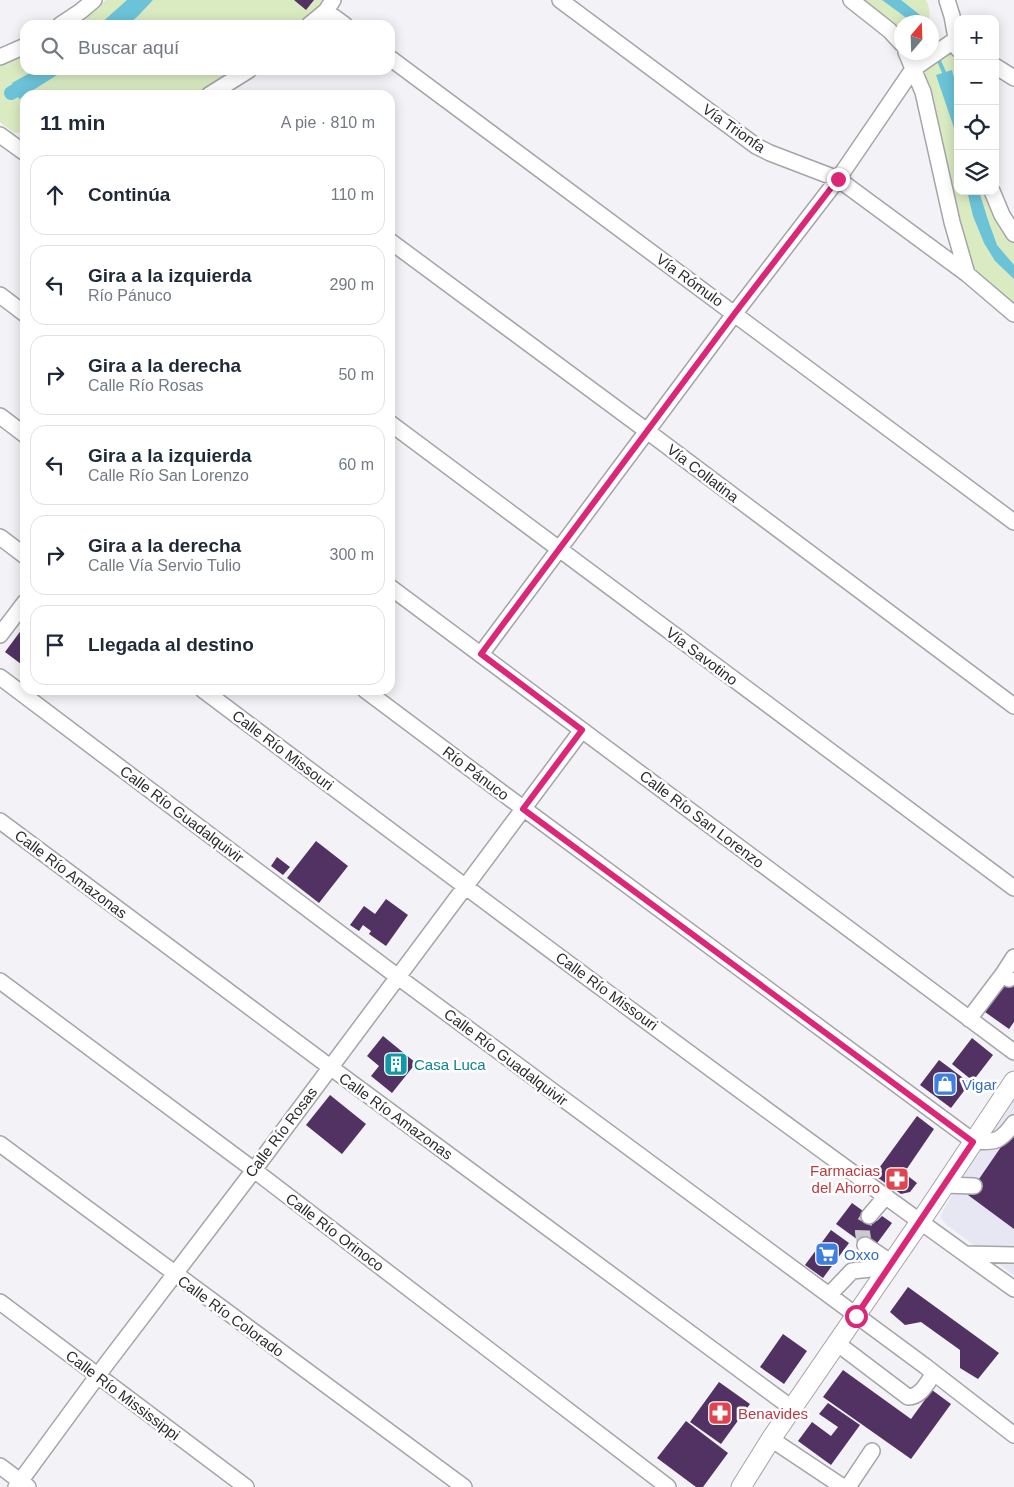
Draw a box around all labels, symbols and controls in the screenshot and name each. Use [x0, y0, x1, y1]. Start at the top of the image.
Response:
north arrow [894, 15, 939, 60]
map controls [954, 15, 999, 195]
button: + [954, 15, 999, 60]
search box [20, 20, 395, 75]
icon: search [38, 34, 66, 62]
text: Buscar aquí [78, 37, 179, 58]
button: − [954, 60, 999, 105]
street label: Vía Trionfa [699, 100, 769, 156]
button: locate [954, 105, 999, 150]
text: 11 min [40, 111, 105, 134]
text: A pie · 810 m [281, 114, 375, 131]
button: layers [954, 150, 999, 195]
route end [827, 168, 850, 191]
icon: ahead [41, 181, 69, 209]
text: Continúa [88, 184, 170, 205]
text: 110 m [331, 186, 374, 203]
street label: Vía Rómulo [653, 250, 727, 310]
text: Gira a la izquierda [88, 265, 252, 286]
icon: left [41, 271, 69, 299]
text: 290 m [330, 276, 374, 293]
text: Río Pánuco [88, 287, 172, 304]
text: Gira a la derecha [88, 355, 241, 376]
icon: right [41, 361, 69, 389]
text: 50 m [338, 366, 374, 383]
text: Calle Río Rosas [88, 377, 204, 394]
street label: Vía Collatina [664, 441, 743, 506]
text: Gira a la izquierda [88, 445, 252, 466]
icon: left [41, 451, 69, 479]
text: 60 m [338, 456, 374, 473]
text: Calle Río San Lorenzo [88, 467, 249, 484]
text: Gira a la derecha [88, 535, 241, 556]
icon: right [41, 541, 69, 569]
text: 300 m [330, 546, 374, 563]
text: Calle Vía Servio Tulio [88, 557, 241, 574]
street label: Vía Savotino [663, 624, 741, 688]
icon: arrive [41, 631, 69, 659]
text: Llegada al destino [88, 634, 254, 655]
street label: Calle Río Missouri [229, 707, 337, 793]
street label: Río Pánuco [440, 743, 512, 803]
street label: Calle Río Guadalquivir [117, 762, 247, 866]
street label: Calle Río San Lorenzo [637, 767, 767, 871]
street label: Calle Río Amazonas [12, 826, 130, 922]
street label: Calle Río Missouri [553, 948, 661, 1034]
street label: Calle Río Guadalquivir [441, 1005, 571, 1109]
building icon: Casa Luca [383, 1051, 409, 1077]
place label: Casa Luca [414, 1056, 486, 1073]
street label: Calle Río Amazonas [336, 1069, 456, 1163]
shop icon: Vigar [932, 1071, 958, 1097]
place label: Vigar [962, 1076, 997, 1093]
street label: Calle Río Rosas [242, 1084, 320, 1180]
place label: Farmacias del Ahorro [810, 1162, 880, 1196]
pharmacy icon: Farmacias del Ahorro [884, 1166, 910, 1192]
street label: Calle Río Orinoco [283, 1190, 387, 1274]
supermarket icon: Oxxo [814, 1241, 840, 1267]
place label: Oxxo [844, 1246, 879, 1263]
street label: Calle Río Colorado [175, 1272, 287, 1360]
route start [845, 1305, 868, 1328]
street label: Calle Río Mississippi [63, 1347, 183, 1443]
pharmacy icon: Benavides [707, 1400, 733, 1426]
place label: Benavides [738, 1405, 808, 1422]

